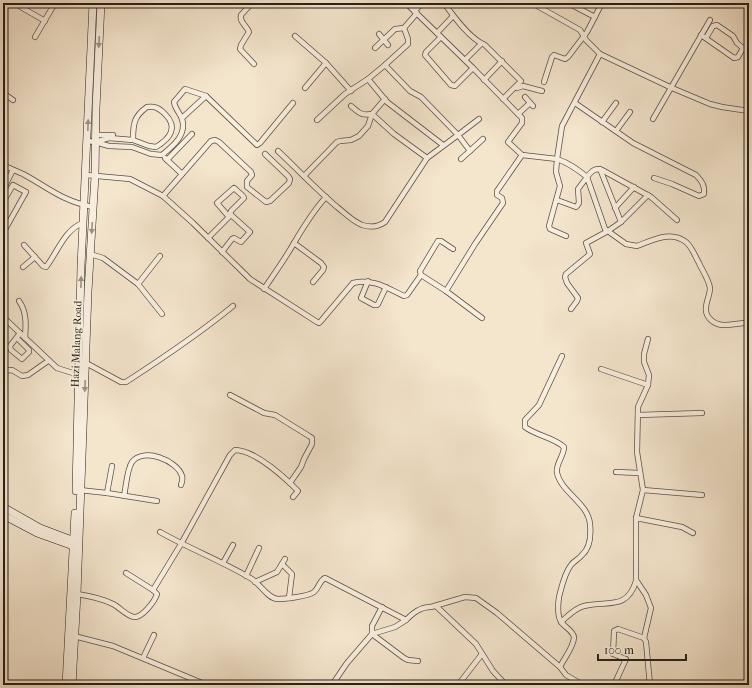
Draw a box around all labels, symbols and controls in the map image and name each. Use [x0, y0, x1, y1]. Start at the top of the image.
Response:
one-way arrow [96, 36, 103, 48]
one-way arrow [84, 119, 91, 131]
one-way arrow [88, 222, 95, 234]
one-way arrow [78, 275, 84, 288]
street label: Hazi Malang Road [68, 299, 85, 388]
one-way arrow [82, 380, 89, 392]
scale bar [598, 636, 686, 662]
text: 100 m [604, 643, 634, 657]

